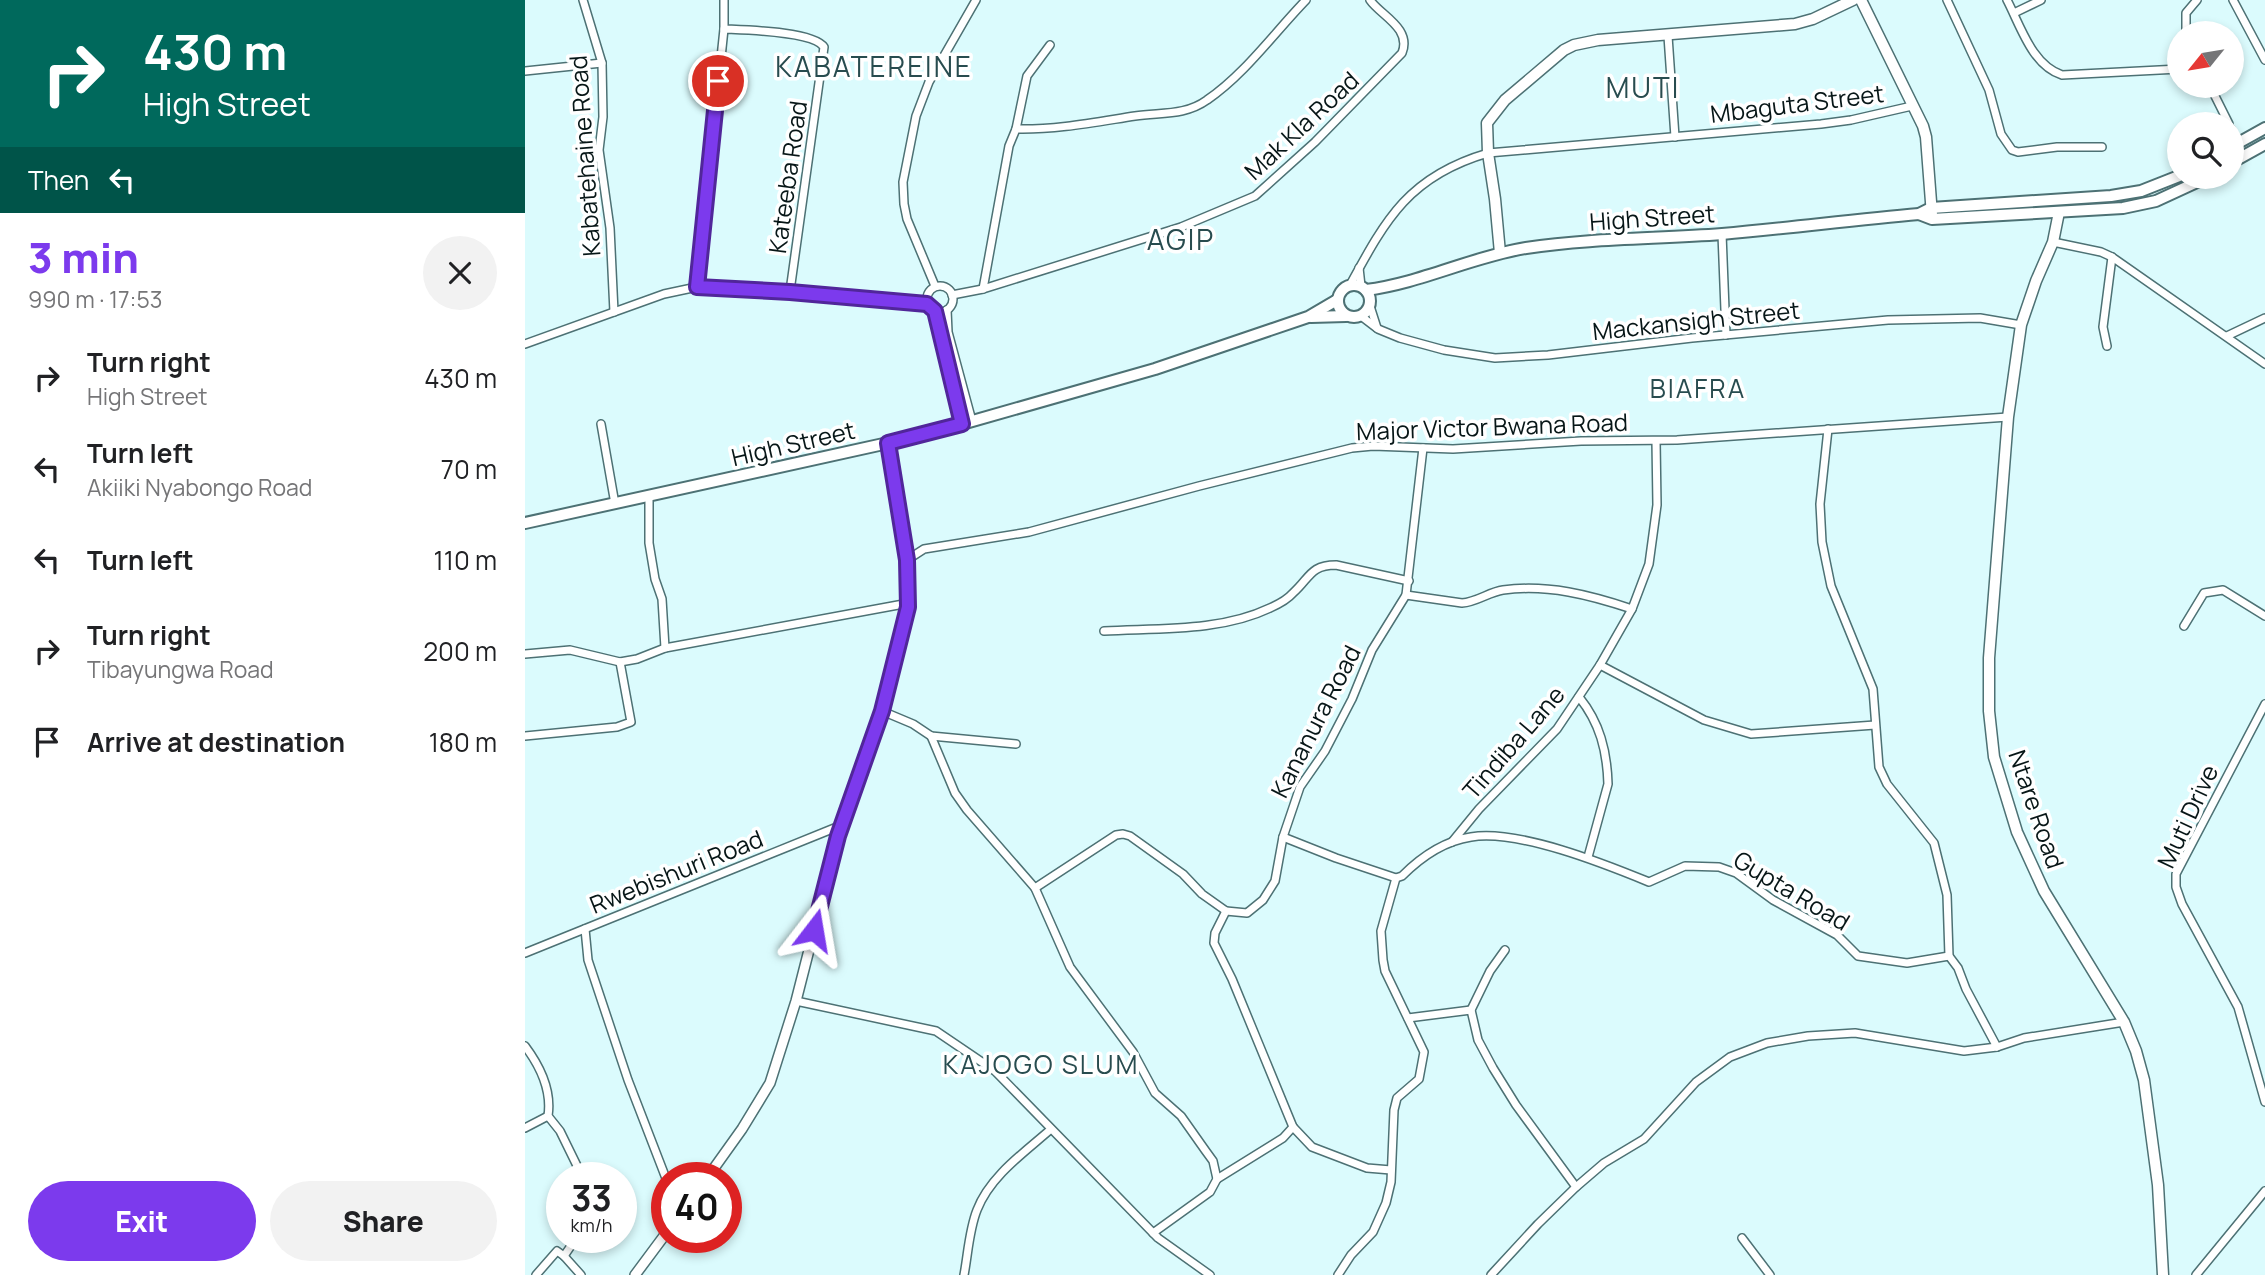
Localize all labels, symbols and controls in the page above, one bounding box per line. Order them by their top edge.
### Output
text: 430 m [143,18,287,85]
north arrow [2167,21,2243,98]
map controls [2167,21,2244,189]
icon: right [28,28,119,119]
district label: KABATEREINE [775,47,973,85]
pin [688,51,748,111]
street label: Kabatehaine Road [561,54,607,258]
icon: arrive [699,62,737,100]
street label: Mak Kla Road [1237,63,1365,187]
district label: MUTI [1606,68,1680,106]
street label: Mbaguta Street [1708,76,1886,130]
text: High Street [143,82,311,126]
street label: Kateeba Road [760,98,814,256]
button: search [2167,112,2244,189]
icon: left [103,161,141,199]
text: Then [28,162,89,198]
street label: High Street [1588,196,1716,238]
district label: AGIP [1147,220,1215,258]
text: 3 min [28,228,139,286]
button: close [423,236,497,310]
text: 990 m · 17:53 [28,283,162,315]
street label: Mackansigh Street [1591,293,1801,347]
text: Turn right [87,344,211,380]
icon: right [28,359,66,397]
text: 430 m [424,360,497,396]
district label: BIAFRA [1650,370,1746,406]
text: High Street [87,380,208,412]
street label: Major Victor Bwana Road [1356,405,1628,447]
street label: High Street [728,413,858,473]
text: Turn left [87,435,194,471]
icon: left [28,450,66,488]
text: 70 m [441,451,497,487]
text: Akiiki Nyabongo Road [87,471,313,503]
icon: left [28,541,66,579]
text: Turn left [87,542,194,578]
text: 110 m [434,542,497,578]
text: Turn right [87,617,211,653]
icon: right [28,632,66,670]
text: 200 m [423,633,497,669]
street label: Kananura Road [1262,639,1368,803]
text: Tibayungwa Road [87,653,274,685]
street label: Tindiba Lane [1455,678,1571,806]
icon: arrive [28,723,66,761]
text: Arrive at destination [87,724,345,760]
text: 180 m [429,724,497,760]
street label: Ntare Road [2001,745,2073,873]
street label: Muti Drive [2149,759,2225,873]
street label: Rwebishuri Road [585,821,767,921]
street label: Gupta Road [1728,842,1856,938]
position arrow [777,893,851,967]
district label: KAJOGO SLUM [943,1046,1139,1082]
speed limit sign: 40 [651,1162,742,1253]
text: 33 [571,1174,612,1222]
button: Exit [28,1181,256,1261]
button: Share [270,1181,497,1261]
text: km/h [571,1213,612,1237]

